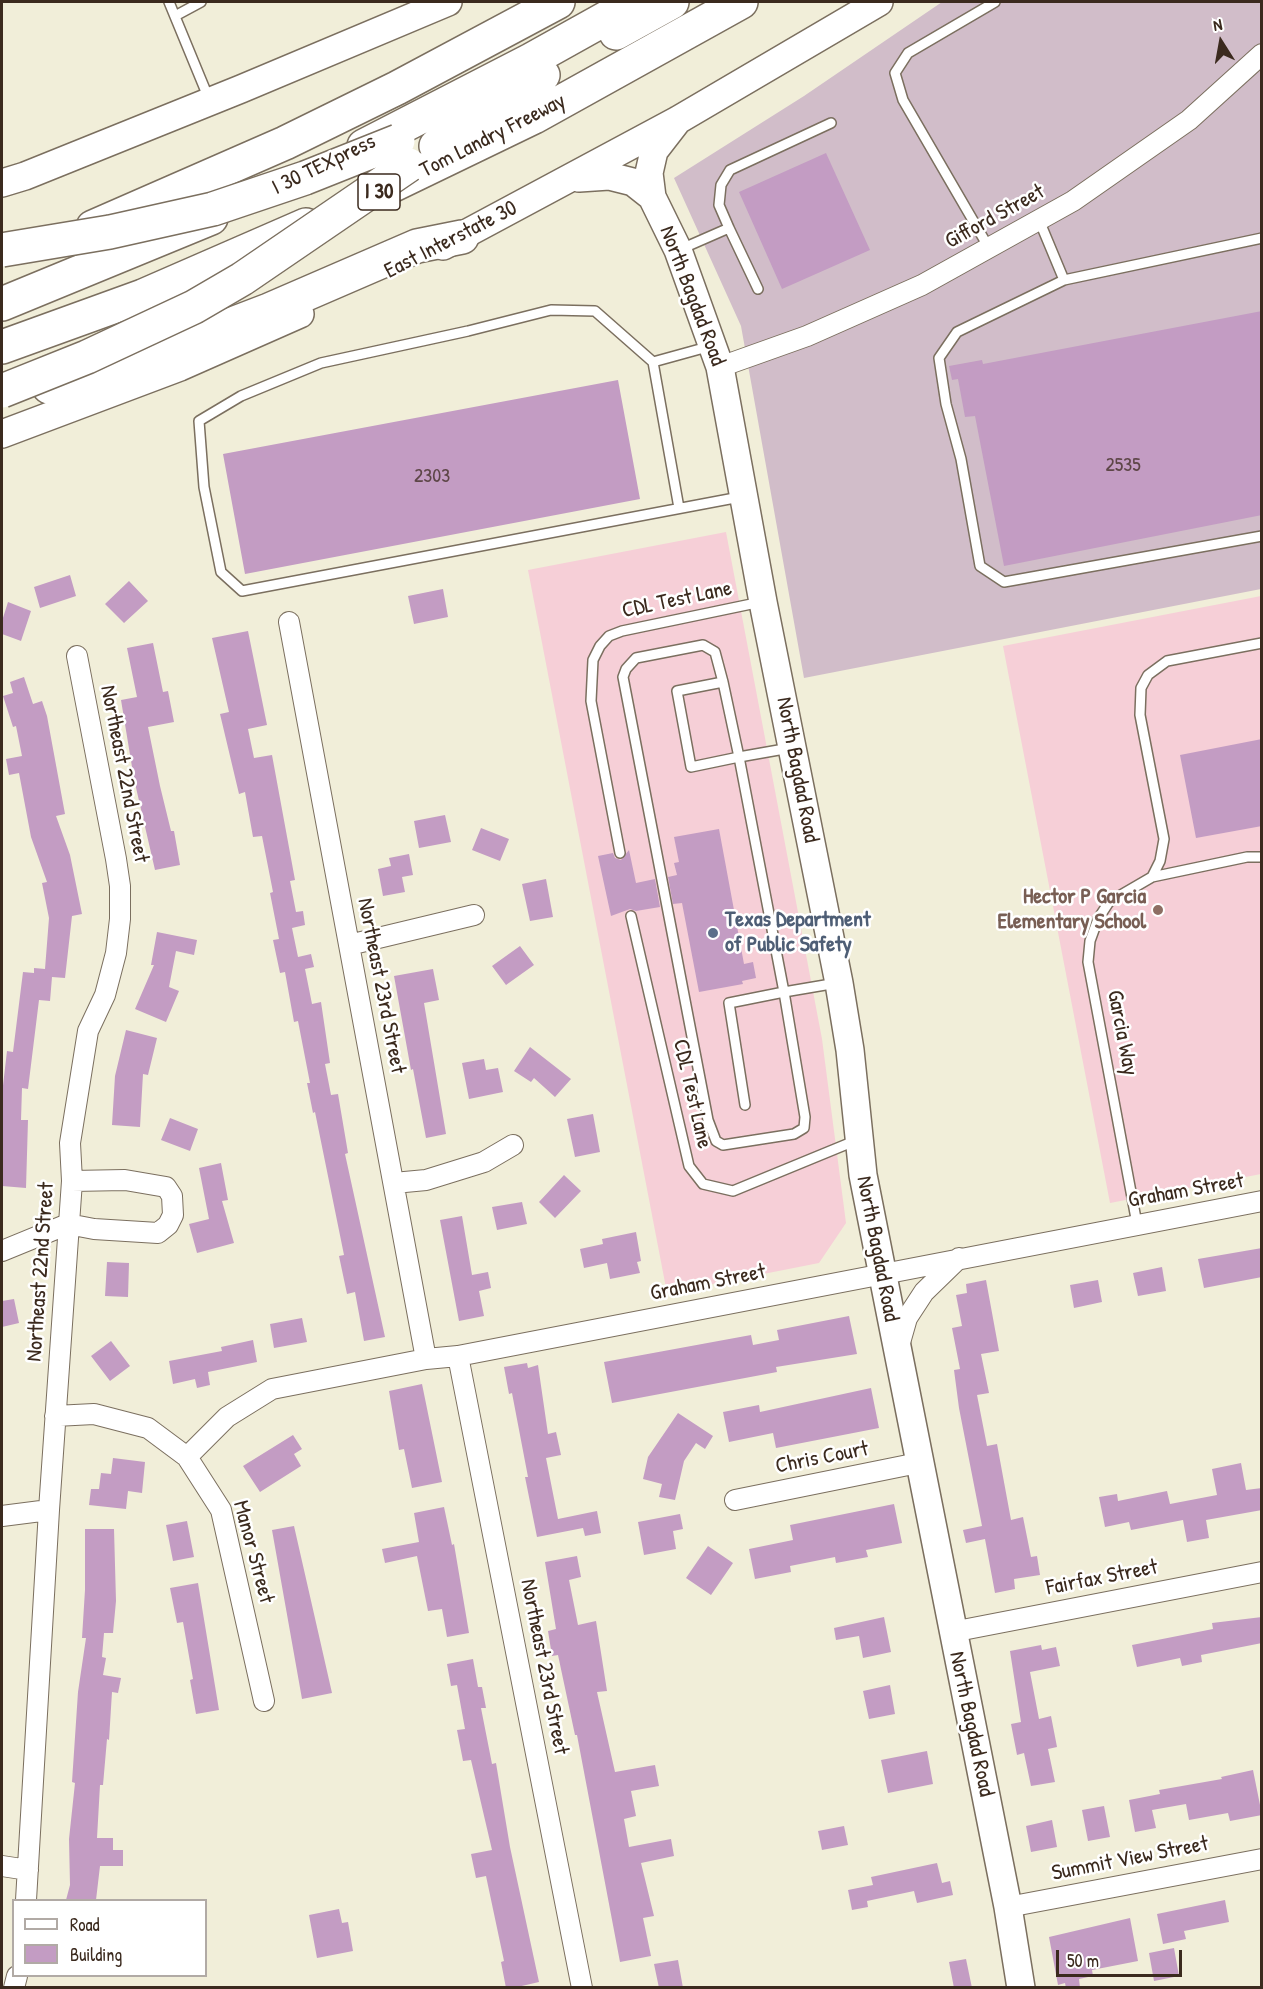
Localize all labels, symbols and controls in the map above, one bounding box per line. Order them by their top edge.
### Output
north arrow [1191,12,1251,72]
text: N [1211,13,1224,36]
street label: Tom Landry Freeway [416,88,570,184]
street label: I 30 TEXpress [268,129,380,201]
road number: I 30 [358,174,400,210]
street label: Gifford Street [941,179,1049,255]
street label: East Interstate 30 [380,195,522,285]
street label: North Bagdad Road [653,222,731,370]
house number: 2535 [1105,454,1141,478]
house number: 2303 [414,465,450,489]
street label: CDL Test Lane [620,576,734,624]
street label: Northeast 22nd Street [94,683,154,865]
street label: North Bagdad Road [770,695,824,845]
place label: Hector P Garcia Elementary School [998,884,1146,936]
street label: Northeast 23rd Street [351,896,411,1076]
marker: Hector P Garcia Elementary School [1151,903,1165,917]
place label: Texas Department of Public Safety [725,907,871,958]
marker: Texas Department of Public Safety [706,926,720,940]
street label: Garcia Way [1101,988,1143,1078]
street label: CDL Test Lane [667,1037,717,1151]
street label: Graham Street [1126,1168,1246,1214]
street label: North Bagdad Road [850,1174,904,1324]
street label: Northeast 22nd Street [22,1181,60,1363]
street label: Graham Street [648,1259,768,1307]
street label: Chris Court [773,1436,871,1480]
street label: Manor Street [227,1498,279,1606]
street label: Fairfax Street [1044,1554,1160,1602]
street label: Northeast 23rd Street [514,1577,574,1757]
street label: North Bagdad Road [943,1649,999,1799]
street label: Summit View Street [1049,1831,1211,1887]
legend [12,1899,207,1977]
text: Road [70,1912,100,1937]
scale bar [1059,1938,1185,1976]
text: Building [70,1942,122,1967]
text: 50 m [1067,1948,1099,1973]

